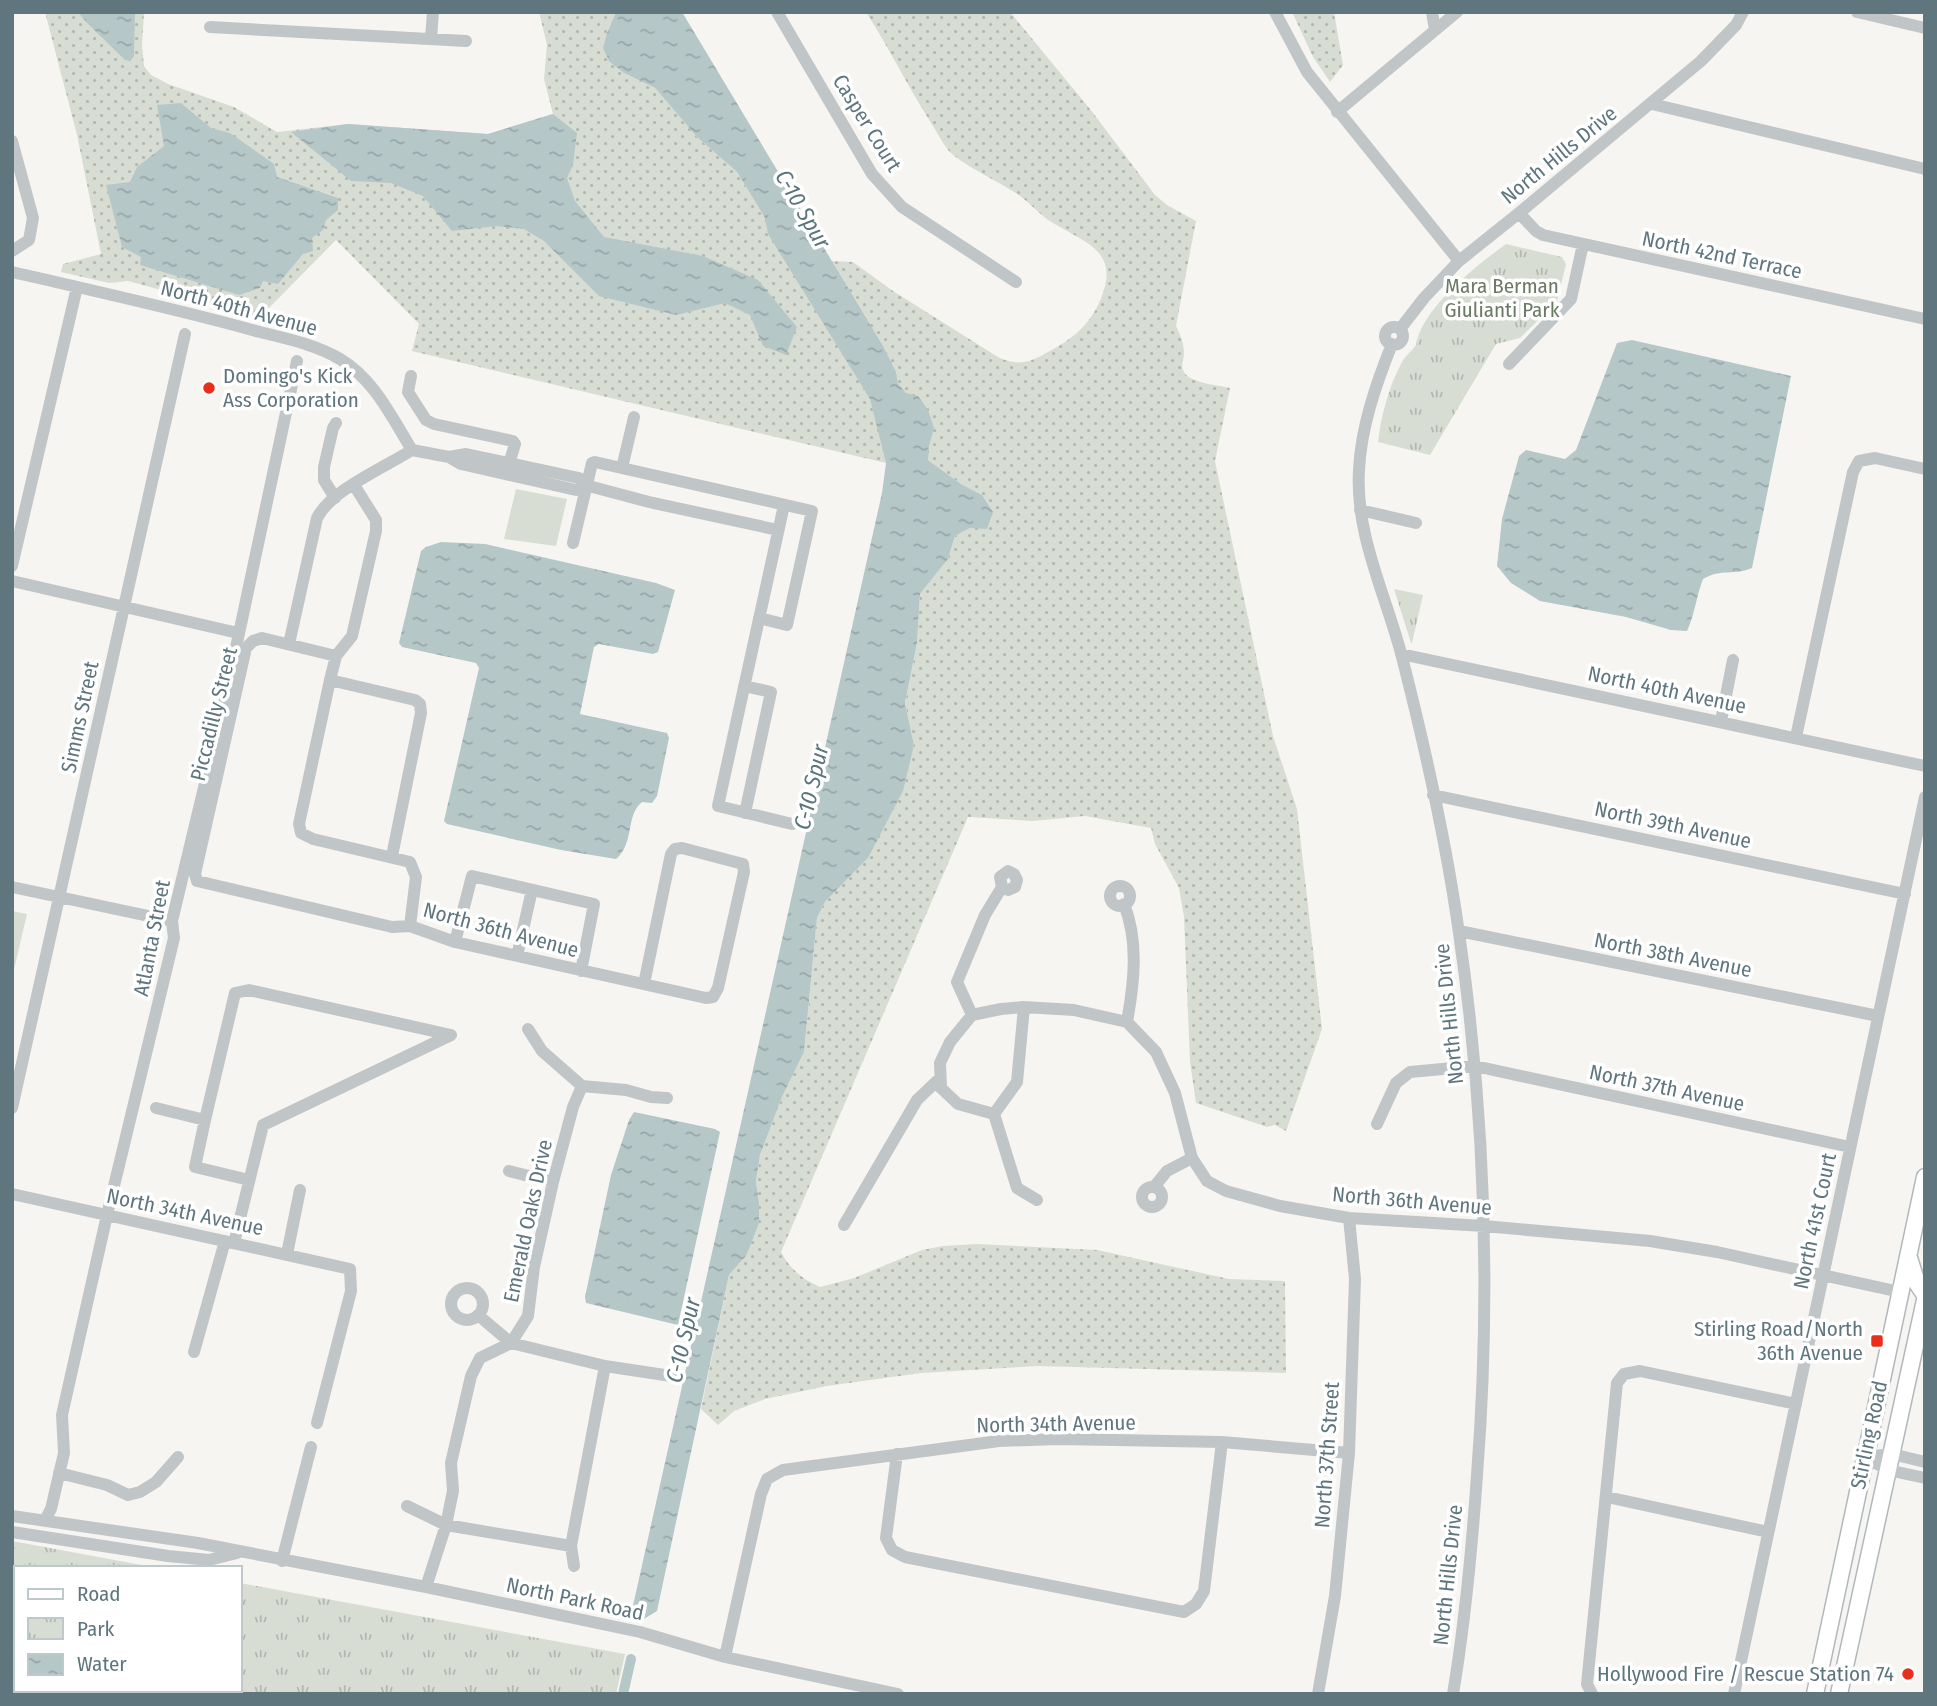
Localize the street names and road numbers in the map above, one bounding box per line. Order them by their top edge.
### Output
street label: Casper Court [827,70,907,177]
street label: North Hills Drive [1496,100,1622,210]
street label: North 42nd Terrace [1640,225,1804,285]
street label: North 40th Avenue [158,275,320,341]
street label: Piccadilly Street [185,644,243,784]
street label: Simms Street [55,659,105,775]
street label: North 40th Avenue [1586,661,1748,719]
street label: North 39th Avenue [1592,796,1754,854]
street label: Atlanta Street [128,877,176,998]
street label: North 36th Avenue [420,897,582,963]
street label: North 38th Avenue [1592,927,1754,983]
street label: North Hills Drive [1429,942,1469,1086]
street label: North 37th Avenue [1587,1059,1747,1117]
street label: Emerald Oaks Drive [498,1137,558,1305]
street label: North 41st Court [1788,1150,1842,1291]
street label: North 36th Avenue [1331,1181,1493,1221]
street label: North 34th Avenue [104,1183,266,1241]
street label: Stirling Road [1845,1378,1893,1492]
street label: North 37th Street [1309,1381,1345,1529]
street label: North 34th Avenue [976,1410,1136,1438]
street label: North Hills Drive [1428,1503,1468,1647]
street label: North Park Road [504,1572,646,1626]

